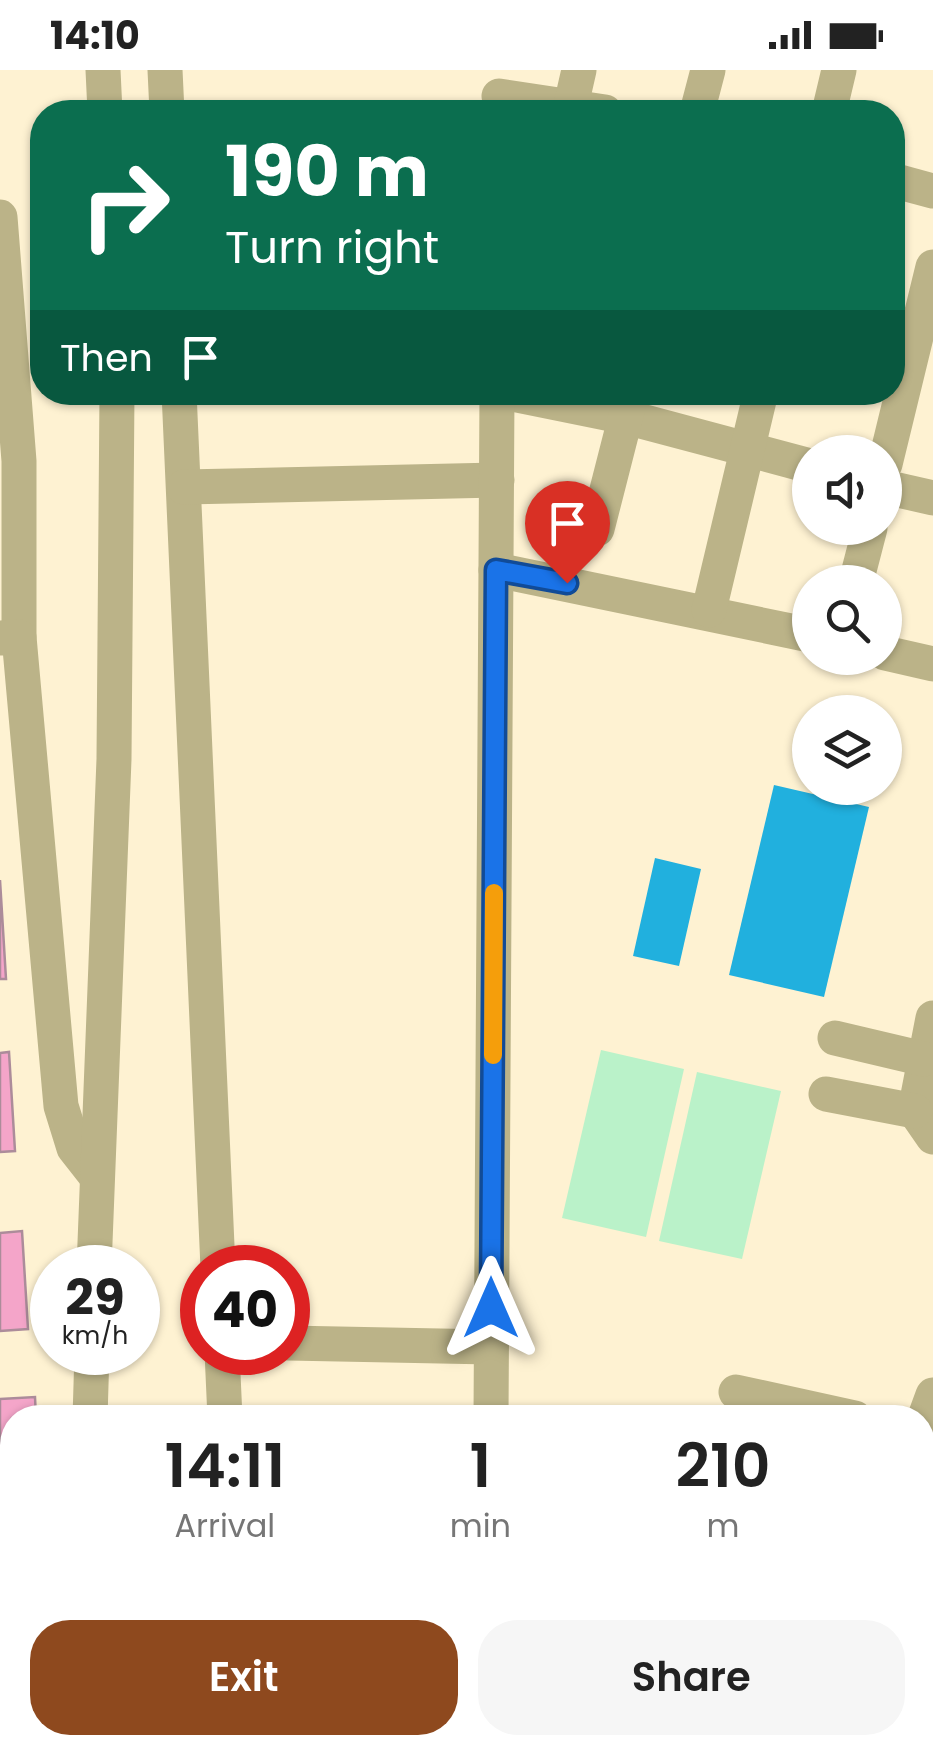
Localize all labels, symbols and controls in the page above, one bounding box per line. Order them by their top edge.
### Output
text: 14:10 [50,9,140,62]
text: 190 m [225,122,429,221]
icon: right [60,140,190,270]
text: Turn right [225,216,439,279]
icon: arrive [173,330,228,385]
text: Then [60,331,153,384]
map controls [792,435,902,805]
button: sound [792,435,902,545]
pin [525,481,610,584]
icon: arrive [540,496,595,551]
button: search [792,565,902,675]
button: layers [792,695,902,805]
speed limit sign: 40 [180,1245,310,1375]
position arrow [439,1256,543,1360]
text: 29 [65,1262,125,1333]
text: km/h [62,1318,128,1353]
text: 14:11 [165,1424,285,1508]
text: 1 [469,1424,491,1508]
text: 210 [676,1424,770,1508]
text: Arrival [174,1503,275,1548]
text: min [450,1503,511,1548]
text: m [706,1503,739,1548]
button: Exit [30,1620,458,1735]
button: Share [478,1620,905,1735]

